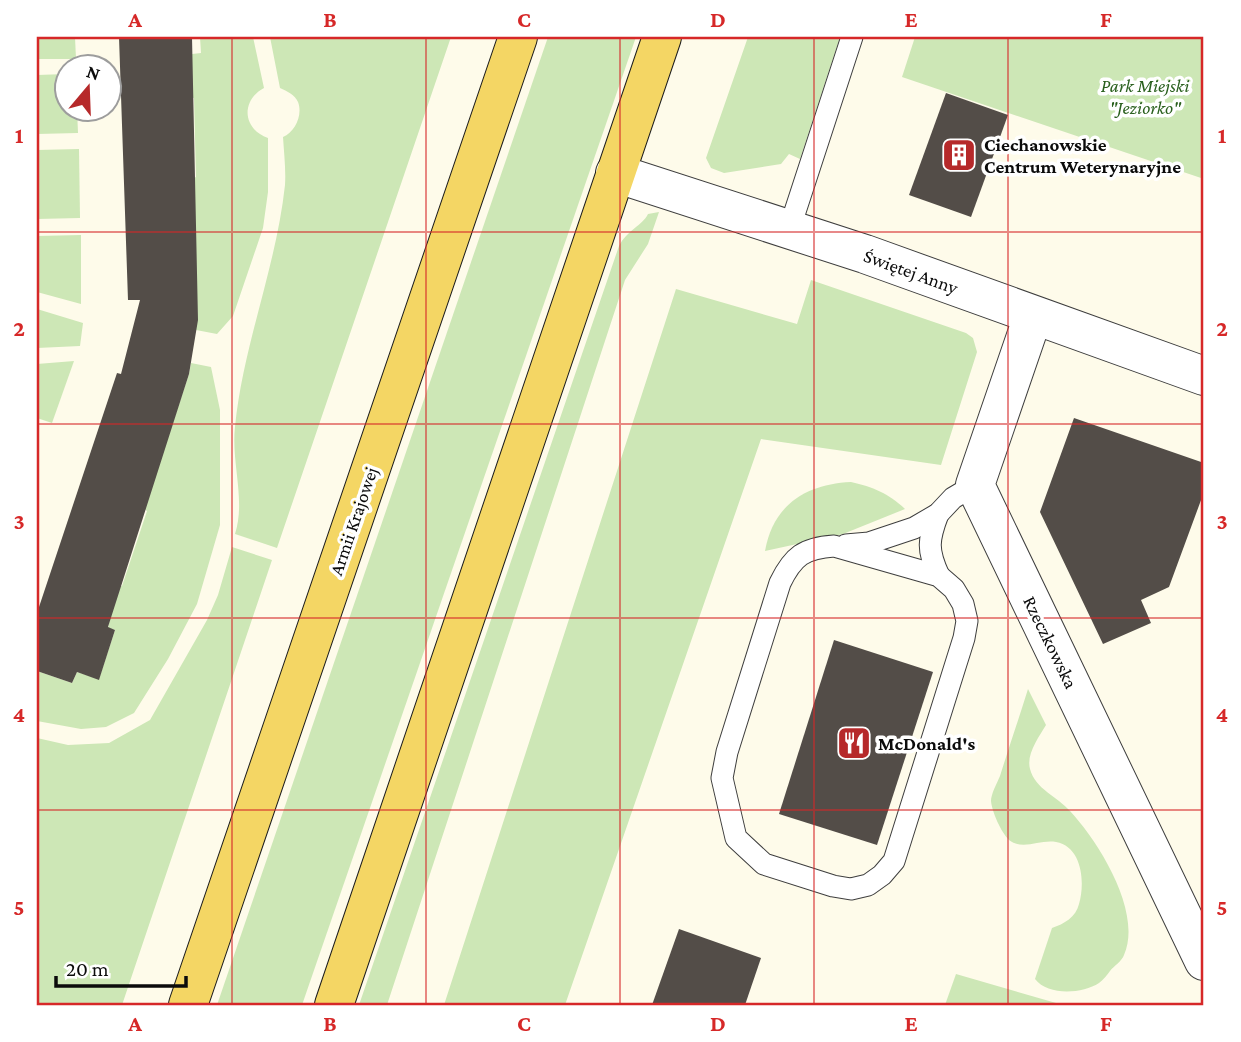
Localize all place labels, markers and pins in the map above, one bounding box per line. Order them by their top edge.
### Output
place label: Ciechanowskie Centrum Weterynaryjne [984,134,1181,178]
building icon: Ciechanowskie Centrum Weterynaryjne [940,136,978,174]
restaurant icon: McDonald's [835,724,873,762]
place label: McDonald's [878,733,975,754]

